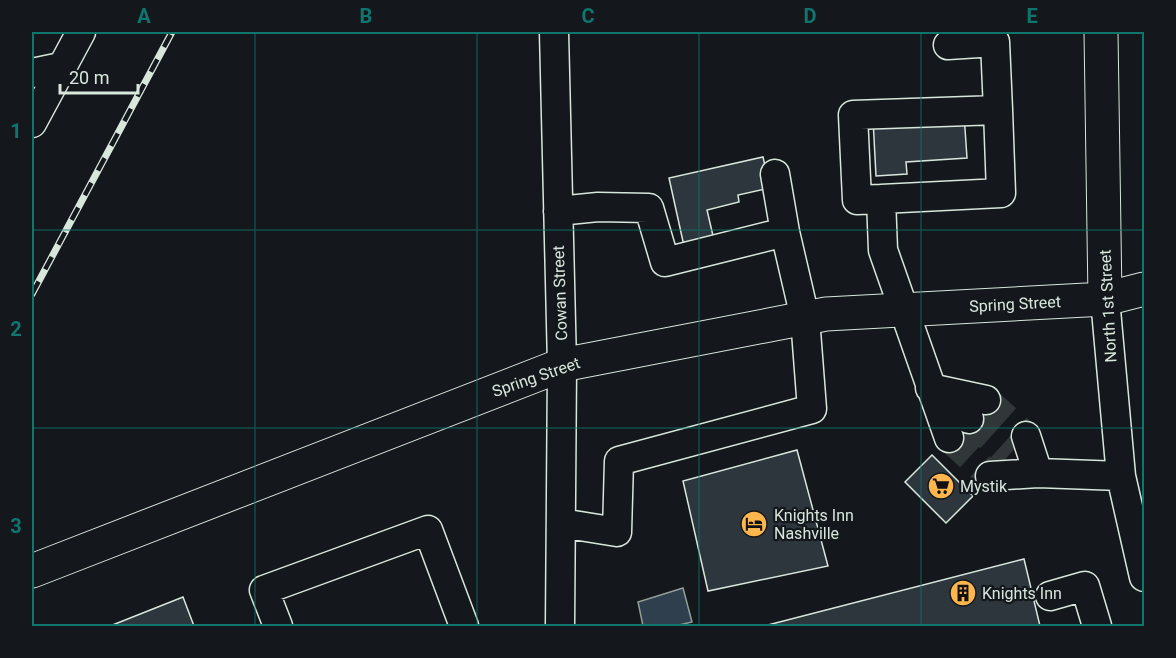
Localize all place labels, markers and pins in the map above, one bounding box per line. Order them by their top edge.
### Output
supermarket icon: Mystik [926,471,956,501]
place label: Mystik [960,477,1008,496]
place label: Knights Inn Nashville [774,506,854,543]
hotel icon: Knights Inn Nashville [739,509,769,539]
building icon: Knights Inn [948,578,978,608]
place label: Knights Inn [982,584,1062,603]

